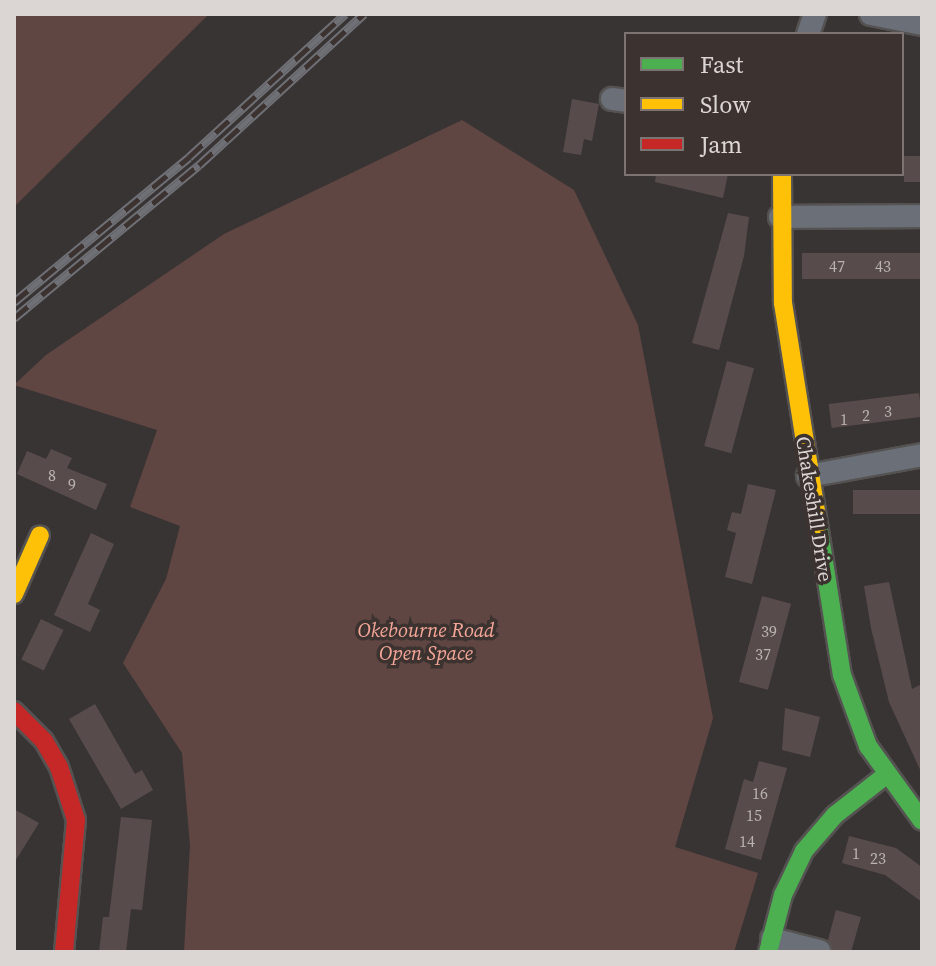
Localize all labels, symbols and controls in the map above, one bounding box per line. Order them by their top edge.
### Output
legend [624,32,904,176]
text: Fast [700,48,743,81]
text: Slow [700,88,751,121]
text: Jam [700,128,742,161]
house number: 47 [829,256,845,276]
house number: 43 [875,256,891,276]
house number: 3 [884,401,892,421]
house number: 2 [862,405,870,425]
house number: 1 [840,409,848,429]
street label: Chakeshill Drive [791,435,837,583]
house number: 8 [48,465,56,485]
house number: 9 [68,474,76,494]
park label: Okebourne Road Open Space [357,618,495,665]
house number: 39 [761,621,777,641]
house number: 37 [755,644,771,664]
house number: 16 [752,783,768,803]
house number: 15 [746,805,762,825]
house number: 14 [739,831,755,851]
house number: 1 [852,843,860,863]
house number: 23 [870,848,886,868]

